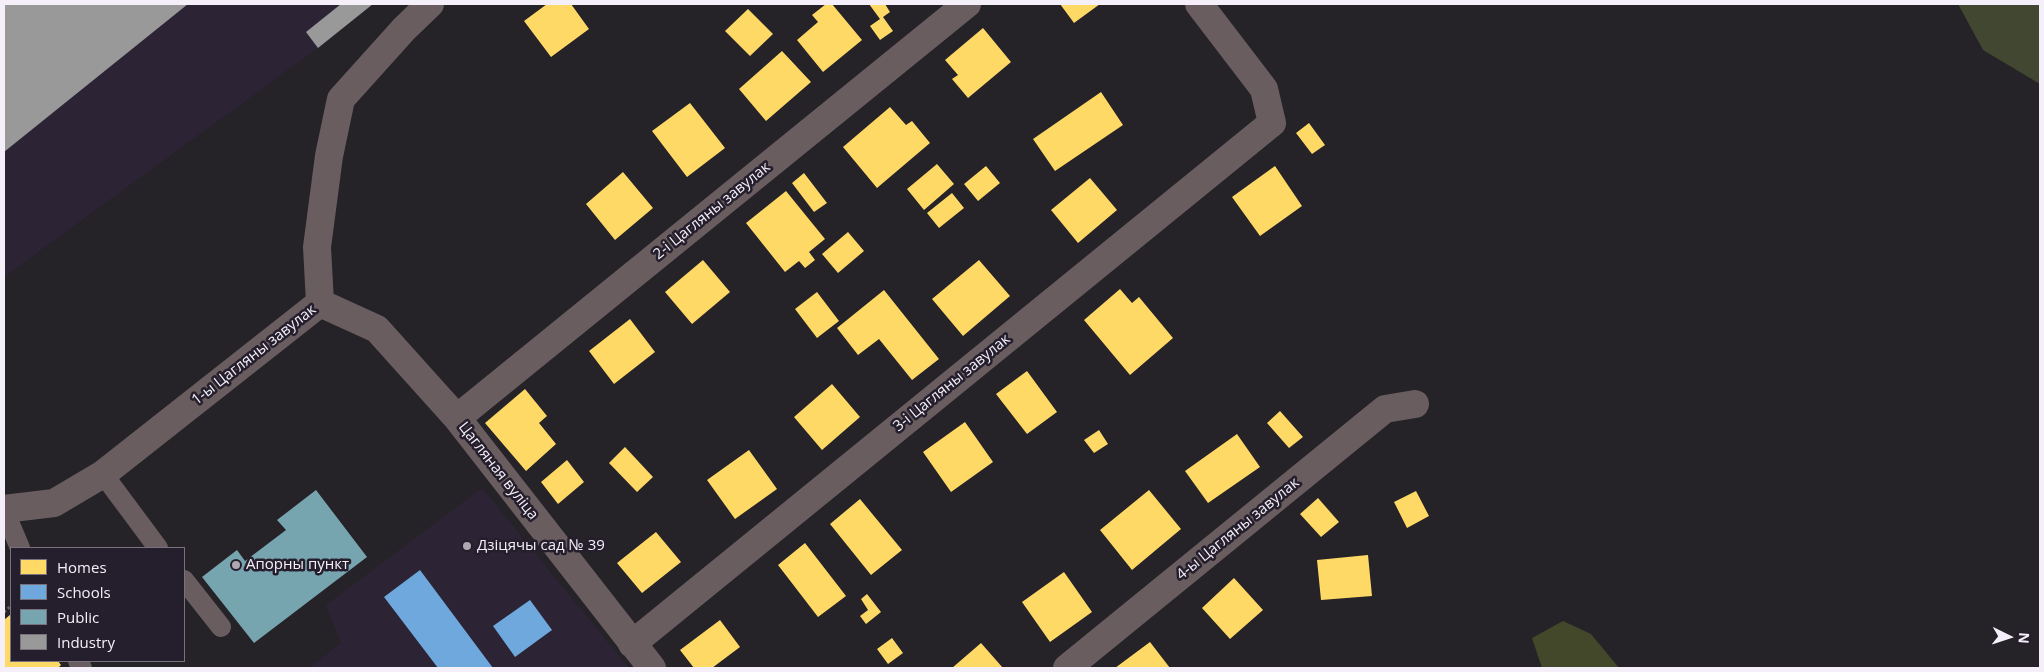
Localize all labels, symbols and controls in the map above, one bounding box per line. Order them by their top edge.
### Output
street label: 2-і Цагляны завулак [650,158,774,264]
street label: 1-ы Цагляны завулак [188,301,320,409]
street label: 3-і Цагляны завулак [890,330,1014,436]
street label: Цагляная вуліца [454,419,542,523]
street label: 4-ы Цагляны завулак [1173,474,1303,584]
place label: Дзіцячы сад № 39 [477,537,605,555]
marker: Дзіцячы сад № 39 [461,540,473,552]
legend [10,547,185,662]
place label: Апорны пункт [246,556,349,574]
text: Homes [57,557,107,577]
marker: Апорны пункт [230,559,242,571]
text: Schools [57,582,111,602]
text: Public [57,607,99,627]
north arrow [1984,612,2034,662]
text: Industry [57,632,115,652]
text: N [2015,632,2034,644]

